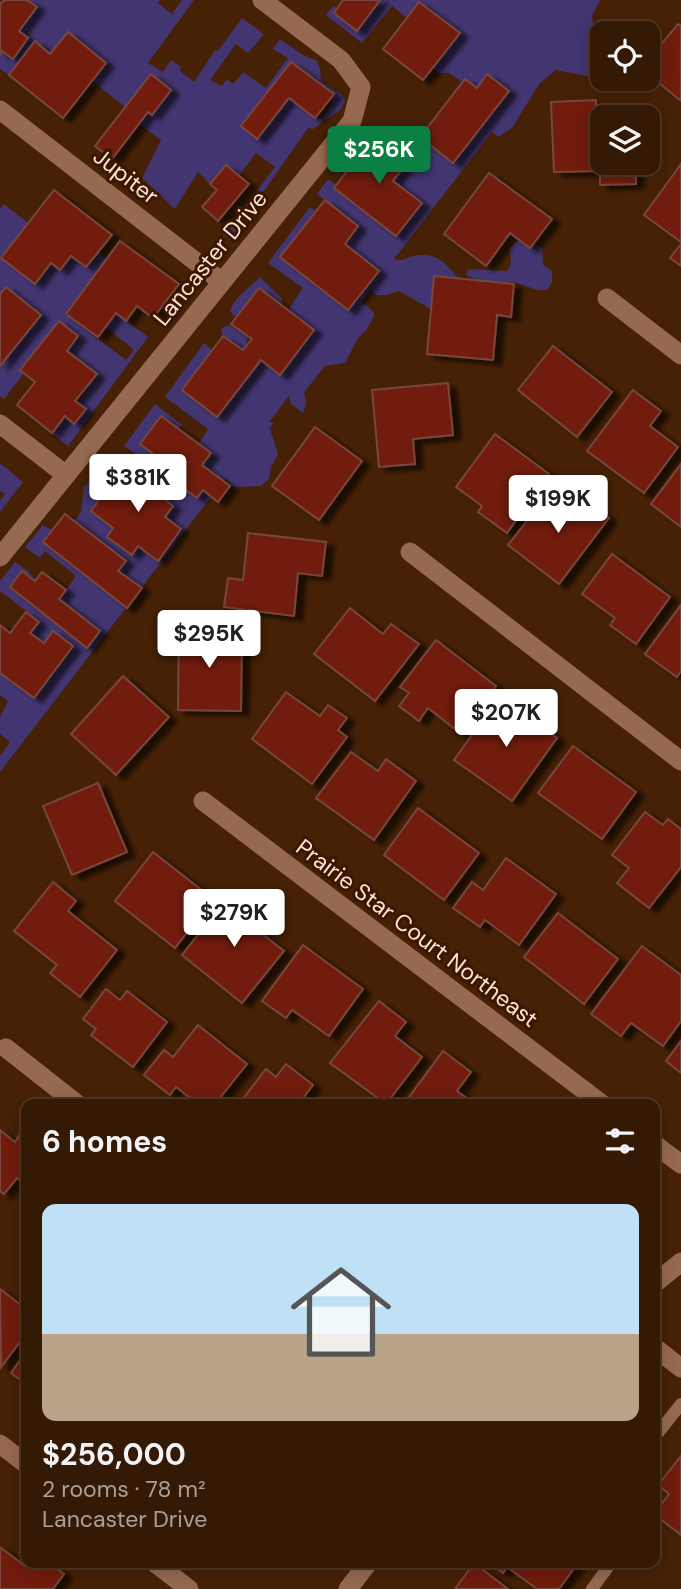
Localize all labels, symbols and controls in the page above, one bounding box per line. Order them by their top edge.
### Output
map controls [590,21,660,175]
button: locate [590,21,660,91]
button: layers [590,105,660,175]
pin: $256K [330,127,428,186]
text: $256K [343,134,415,164]
street label: Jupiter [87,141,165,211]
street label: Lancaster Drive [146,184,274,332]
pin: $381K [89,454,187,514]
text: $381K [105,462,171,492]
pin: $199K [509,476,607,535]
text: $199K [525,483,591,513]
pin: $295K [160,610,258,670]
text: $295K [174,618,245,648]
pin: $207K [457,690,555,749]
text: $207K [471,697,541,727]
street label: Prairie Star Court Northeast [290,832,544,1034]
pin: $279K [185,890,283,949]
text: $279K [200,897,268,927]
text: 6 homes [42,1122,167,1161]
icon: filters [601,1122,639,1160]
icon: home [278,1249,404,1375]
text: $256,000 [42,1435,186,1474]
text: 2 rooms · 78 m² [42,1474,206,1504]
text: Lancaster Drive [42,1504,207,1534]

